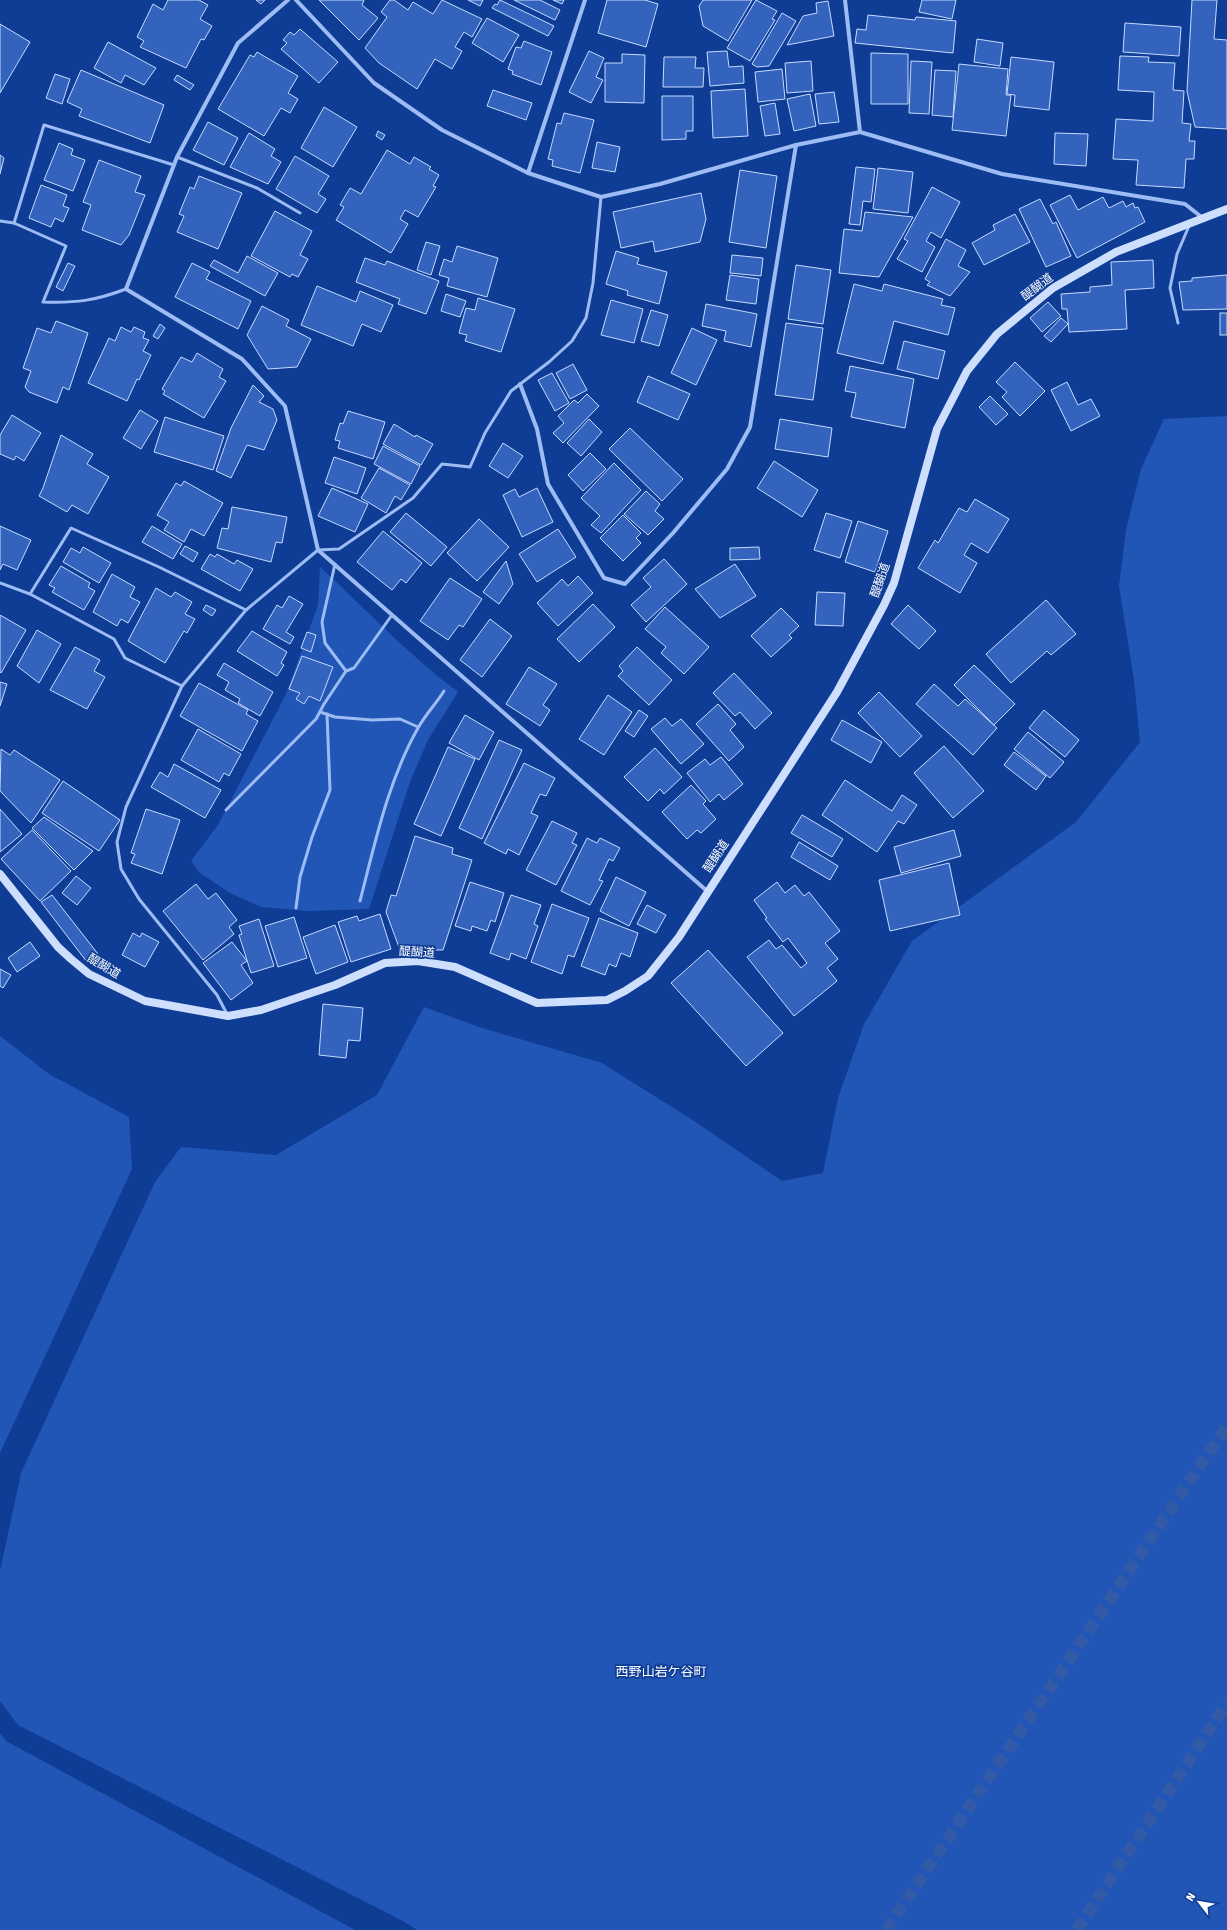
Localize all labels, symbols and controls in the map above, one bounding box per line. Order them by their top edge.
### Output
street label: 醍醐道 [1018,271,1056,303]
street label: 醍醐道 [868,561,892,599]
street label: 醍醐道 [700,837,732,875]
street label: 醍醐道 [399,944,435,960]
street label: 醍醐道 [85,951,123,981]
district label: 西野山岩ケ谷町 [615,1664,707,1679]
north arrow [1179,1882,1219,1922]
text: N [1183,1891,1198,1904]

